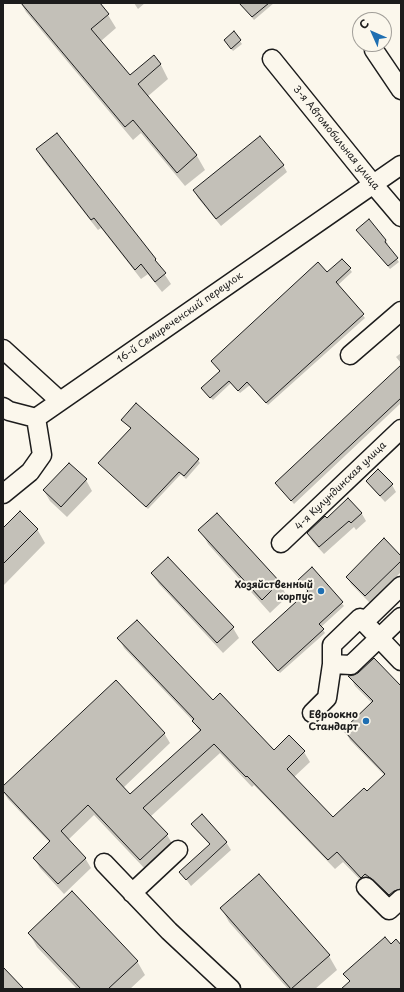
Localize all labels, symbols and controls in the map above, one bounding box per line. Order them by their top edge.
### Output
north arrow [352,12,392,52]
text: С [355,15,373,33]
street label: 3-я Автомобильная улица [290,83,382,193]
street label: 16-й Семиреченский переулок [115,270,245,366]
street label: 4-я Кулундинская улица [293,439,389,533]
place label: Хозяйственный корпус [235,579,313,602]
marker: Хозяйственный корпус [316,586,326,596]
place label: Евроокно Стандарт [308,709,358,732]
marker: Евроокно Стандарт [361,716,371,726]

